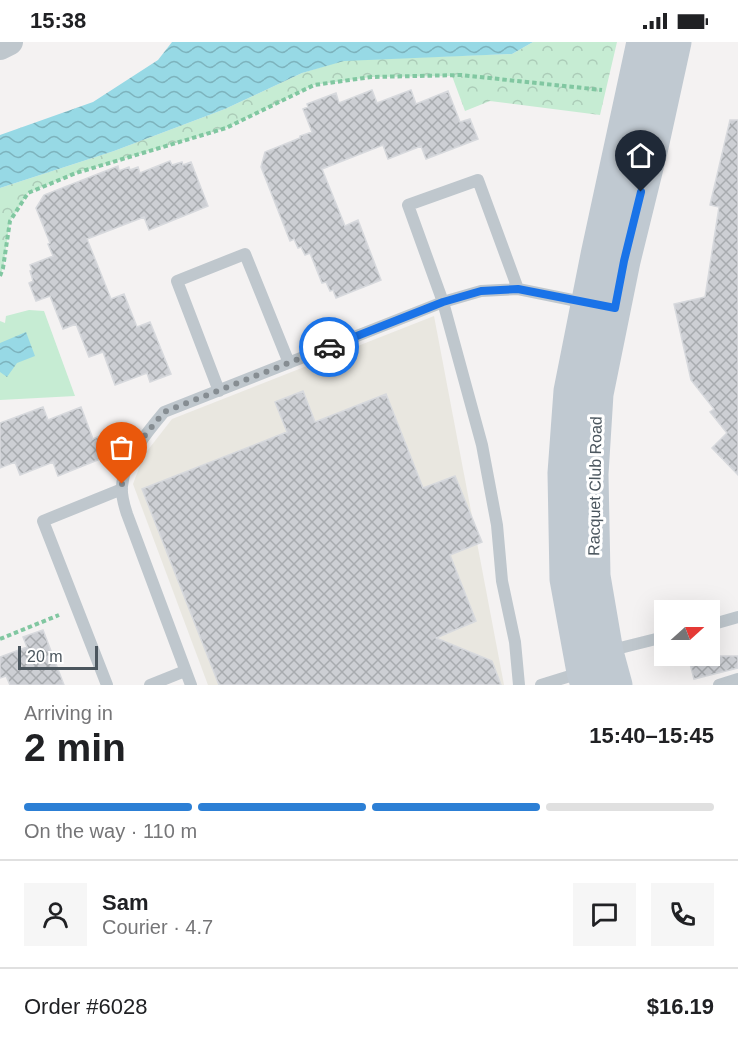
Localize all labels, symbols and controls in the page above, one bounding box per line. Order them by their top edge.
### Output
text: 15:38 [30,8,86,33]
pin [615,130,666,192]
icon: home [624,139,657,172]
courier [299,317,359,377]
icon: car [313,331,346,364]
street label: Racquet Club Road [585,416,605,556]
pin [96,422,147,484]
icon: bag [105,431,138,464]
north arrow [654,600,720,666]
map controls [654,600,720,666]
scale bar [18,643,98,670]
text: 20 m [27,648,63,665]
text: Arriving in [24,702,113,724]
text: 15:40–15:45 [589,723,714,748]
text: 2 min [24,726,126,769]
text: On the way · 110 m [24,820,197,842]
button: person [24,883,87,946]
button: chat [573,883,636,946]
button: phone [651,883,714,946]
text: Sam [102,890,148,915]
text: Courier · 4.7 [102,916,213,938]
text: Order #6028 [24,994,148,1019]
text: $16.19 [647,994,714,1019]

